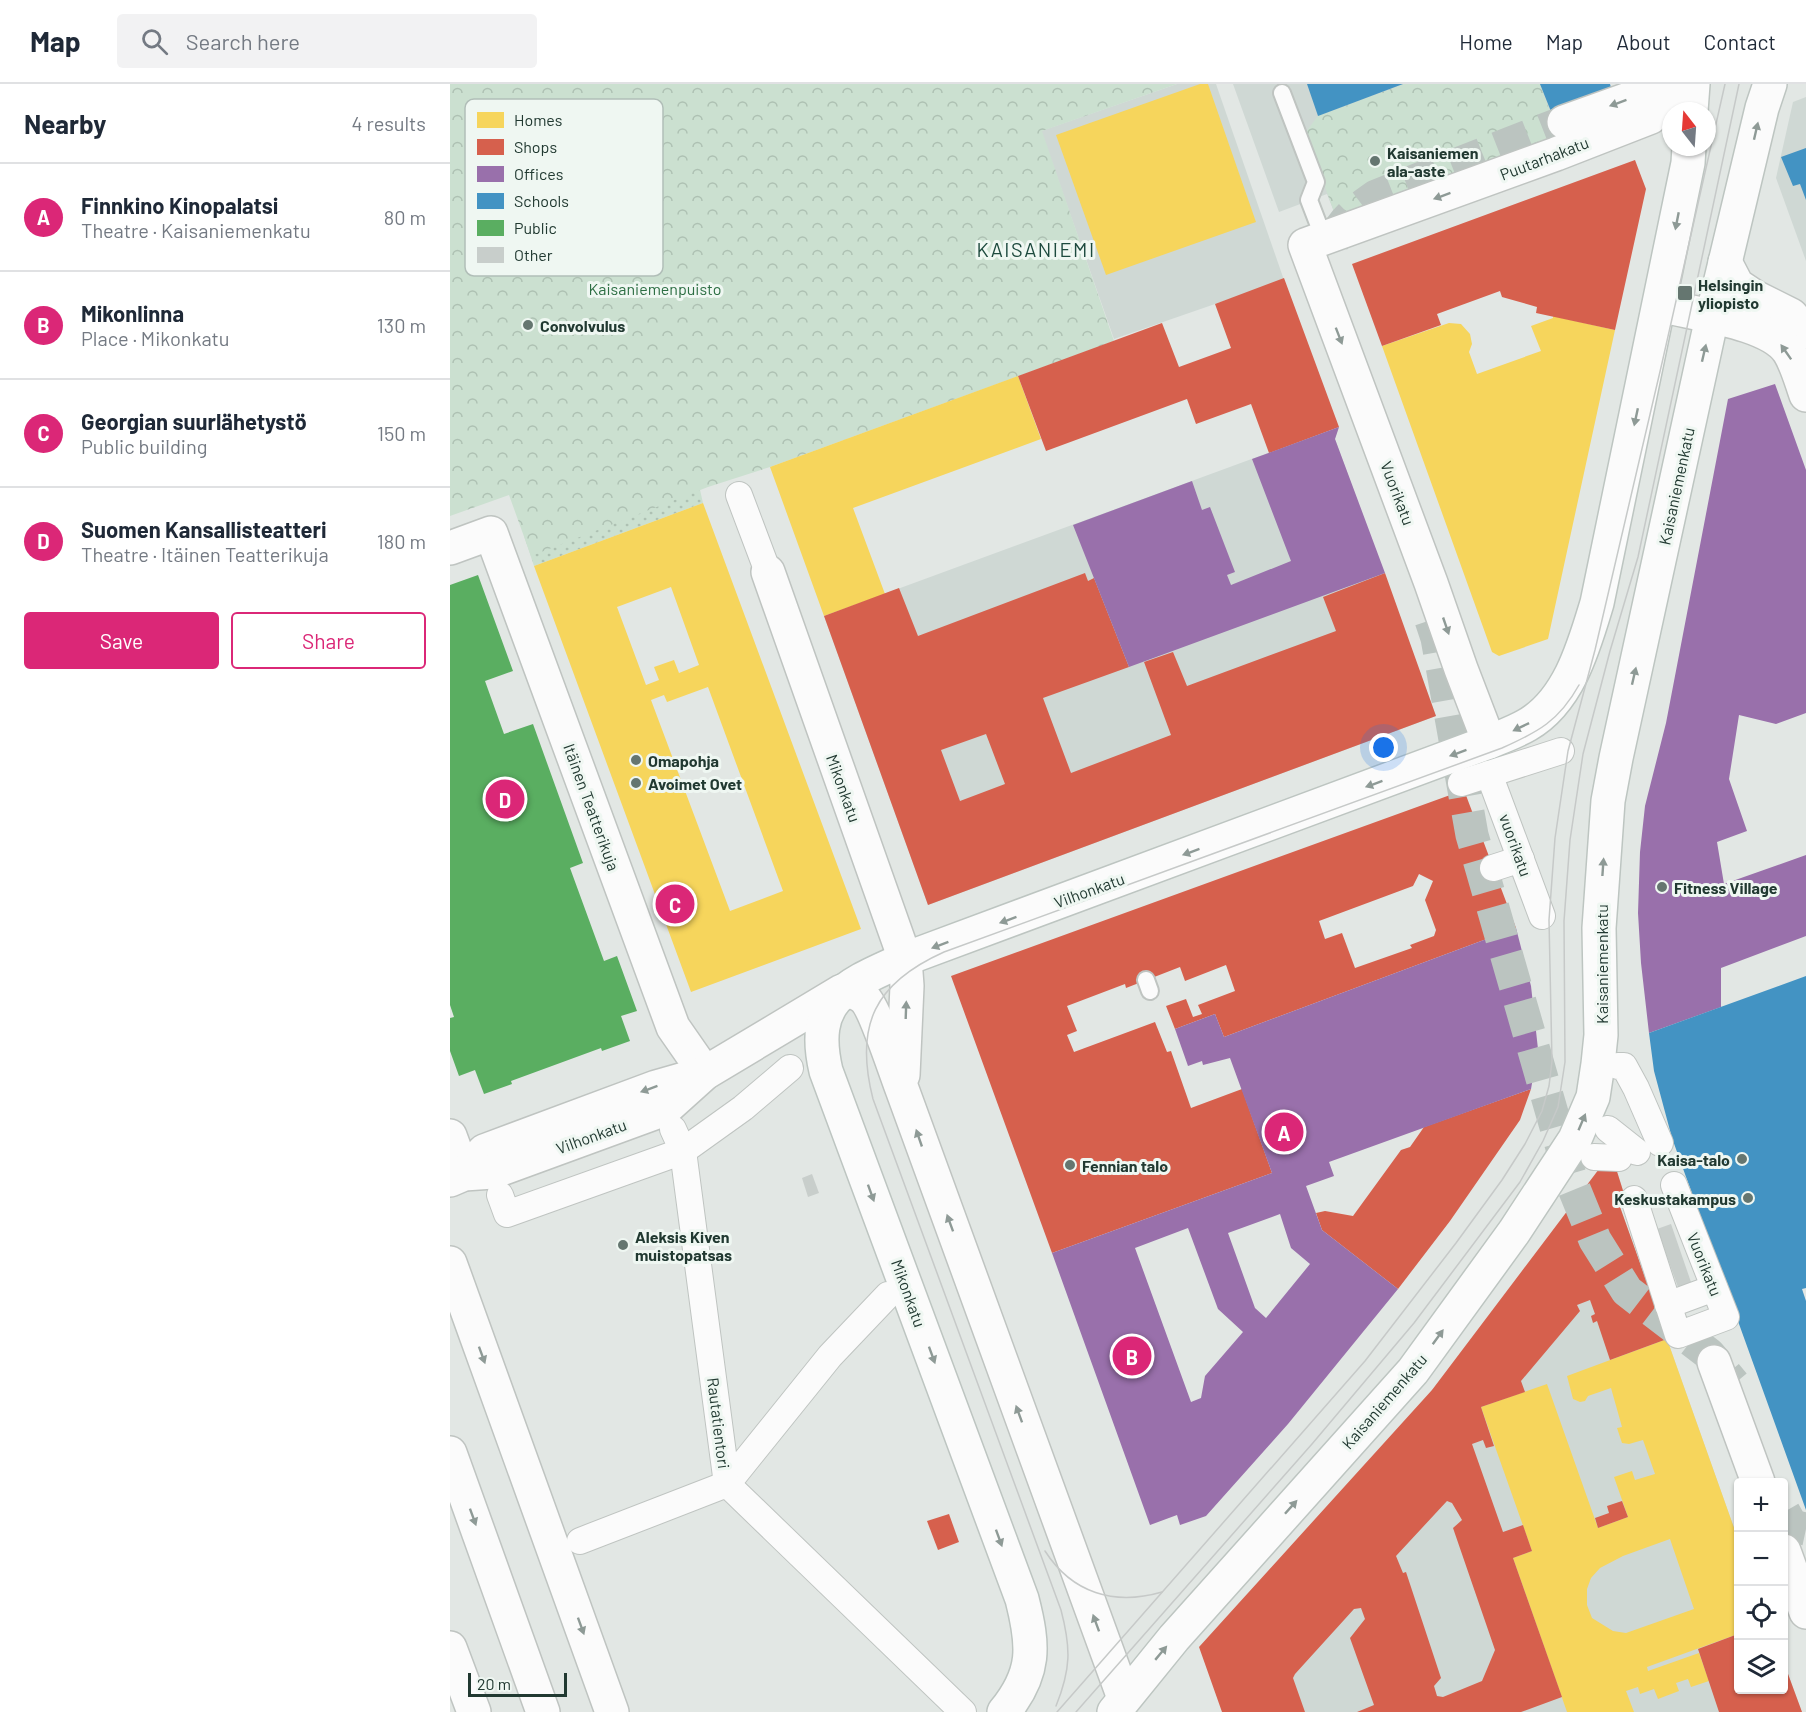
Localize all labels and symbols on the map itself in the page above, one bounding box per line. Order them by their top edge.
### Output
one-way arrow [1608,98,1626,108]
legend [465,99,663,276]
north arrow [1662,102,1716,156]
text: Homes [514,110,562,129]
one-way arrow [1752,121,1762,140]
street label: Puutarhakatu [1497,132,1591,184]
text: Shops [514,137,557,156]
place label: Kaisaniemen ala-aste [1387,143,1478,180]
marker: Kaisaniemen ala-aste [1368,154,1382,168]
text: Offices [514,164,563,183]
text: Schools [514,191,569,210]
one-way arrow [1433,192,1451,202]
one-way arrow [1672,211,1681,230]
text: Public [514,218,557,237]
district label: KAISANIEMI [976,237,1096,261]
text: Other [514,245,553,264]
place label: Helsingin yliopisto [1698,275,1763,312]
park label: Kaisaniemenpuisto [589,279,721,298]
marker: Helsingin yliopisto [1676,284,1694,302]
place label: Convolvulus [540,316,625,335]
marker: Convolvulus [521,318,535,332]
one-way arrow [1335,327,1344,345]
one-way arrow [1700,343,1710,362]
one-way arrow [1780,344,1792,360]
one-way arrow [1631,407,1640,426]
street label: Kaisaniemenkatu [1654,425,1698,547]
street label: Vuorikatu [1377,458,1419,528]
one-way arrow [1442,617,1451,635]
one-way arrow [1629,667,1639,685]
one-way arrow [1513,723,1530,732]
your location [1369,733,1398,762]
street label: Itäinen Teatterikuja [560,741,624,873]
one-way arrow [1449,748,1467,758]
place label: Omapohja [648,751,719,770]
street label: Mikonkatu [823,751,865,825]
marker: Omapohja [629,753,643,767]
place label: Avoimet Ovet [648,774,742,793]
pin: D [486,776,524,822]
marker: Avoimet Ovet [629,776,643,790]
one-way arrow [1365,780,1383,790]
street label: vuorikatu [1496,811,1536,879]
one-way arrow [1182,848,1200,857]
one-way arrow [1598,858,1608,877]
street label: Vilhonkatu [1051,869,1127,911]
place label: Fitness Village [1674,878,1778,897]
marker: Fitness Village [1655,880,1669,894]
pin: C [656,882,694,926]
street label: Kaisaniemenkatu [1592,904,1611,1024]
one-way arrow [999,916,1017,925]
one-way arrow [931,941,949,951]
one-way arrow [901,1000,910,1019]
one-way arrow [640,1085,658,1095]
pin: A [1264,1110,1304,1154]
one-way arrow [1577,1113,1587,1131]
street label: Vilhonkatu [553,1115,629,1157]
one-way arrow [914,1129,924,1147]
place label: Kaisa-talo [1657,1150,1730,1169]
marker: Kaisa-talo [1735,1152,1749,1166]
place label: Fennian talo [1082,1156,1168,1175]
marker: Fennian talo [1063,1158,1077,1172]
one-way arrow [867,1184,877,1202]
place label: Keskustakampus [1614,1189,1736,1208]
marker: Keskustakampus [1741,1191,1755,1205]
one-way arrow [945,1214,954,1232]
place label: Aleksis Kiven muistopatsas [635,1227,732,1264]
street label: Vuorikatu [1684,1229,1726,1299]
marker: Aleksis Kiven muistopatsas [616,1238,630,1252]
street label: Mikonkatu [888,1256,930,1330]
one-way arrow [1432,1329,1444,1345]
pin: B [1112,1334,1152,1378]
one-way arrow [478,1346,488,1364]
one-way arrow [927,1346,937,1364]
street label: Kaisaniemenkatu [1338,1350,1430,1452]
street label: Rautatientori [704,1376,734,1470]
one-way arrow [1014,1404,1024,1422]
one-way arrow [1284,1500,1297,1515]
one-way arrow [469,1509,479,1527]
one-way arrow [994,1530,1004,1548]
one-way arrow [1091,1614,1101,1632]
one-way arrow [576,1617,586,1635]
one-way arrow [1155,1645,1168,1661]
scale bar [468,1670,567,1698]

